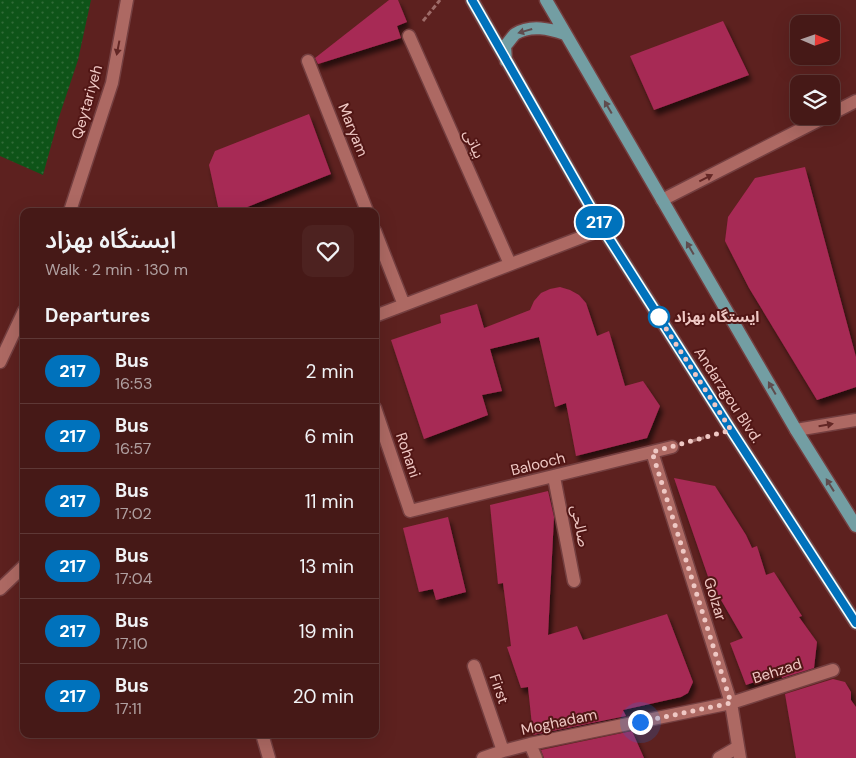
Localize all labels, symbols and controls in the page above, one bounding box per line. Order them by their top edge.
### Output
north arrow [790,15,840,65]
map controls [790,15,840,125]
one-way arrow [517,28,532,36]
one-way arrow [114,40,122,56]
street label: Qeytariyeh [67,63,107,141]
button: layers [790,75,840,125]
street label: Maryam [333,100,373,160]
one-way arrow [604,101,613,114]
street label: بیاتی [459,126,489,162]
one-way arrow [699,174,713,182]
line badge: 217 [570,206,628,238]
text: 217 [586,210,612,234]
text: ایستگاه بهزاد [45,224,176,255]
button: heart [302,225,354,277]
one-way arrow [686,240,694,255]
text: Walk · 2 min · 130 m [45,259,188,280]
text: Departures [45,303,150,328]
marker: ایستگاه بهزاد [648,306,670,328]
place label: ایستگاه بهزاد [674,307,759,327]
street label: Andarzgou Blvd. [690,343,766,447]
text: Bus [115,348,149,373]
text: 217 [59,359,86,383]
text: 2 min [306,359,354,384]
text: 16:53 [115,373,153,394]
one-way arrow [768,381,776,396]
text: Bus [115,413,149,438]
one-way arrow [819,421,834,429]
text: 217 [59,424,86,448]
text: 6 min [305,424,354,449]
street label: Rohani [391,430,425,480]
text: 16:57 [115,438,151,459]
street label: Balooch [509,448,567,480]
text: Bus [115,478,149,503]
one-way arrow [826,478,835,492]
text: 217 [59,489,86,513]
text: 11 min [305,489,354,514]
text: 17:02 [115,503,152,524]
street label: صالحی [566,503,594,549]
text: Bus [115,543,149,568]
text: 217 [59,554,86,578]
text: 13 min [299,554,354,579]
text: 17:04 [115,568,152,589]
street label: Golzar [699,575,731,623]
text: Bus [115,608,149,633]
text: 217 [59,619,86,643]
text: 19 min [299,619,354,644]
text: 17:10 [115,633,148,654]
street label: ‌Behzad [750,654,804,688]
street label: First [485,671,513,707]
text: Bus [115,673,149,698]
text: 217 [59,684,86,708]
text: 20 min [293,684,354,709]
text: 17:11 [115,698,142,719]
street label: Moghadam [519,704,599,740]
your location [628,710,653,735]

